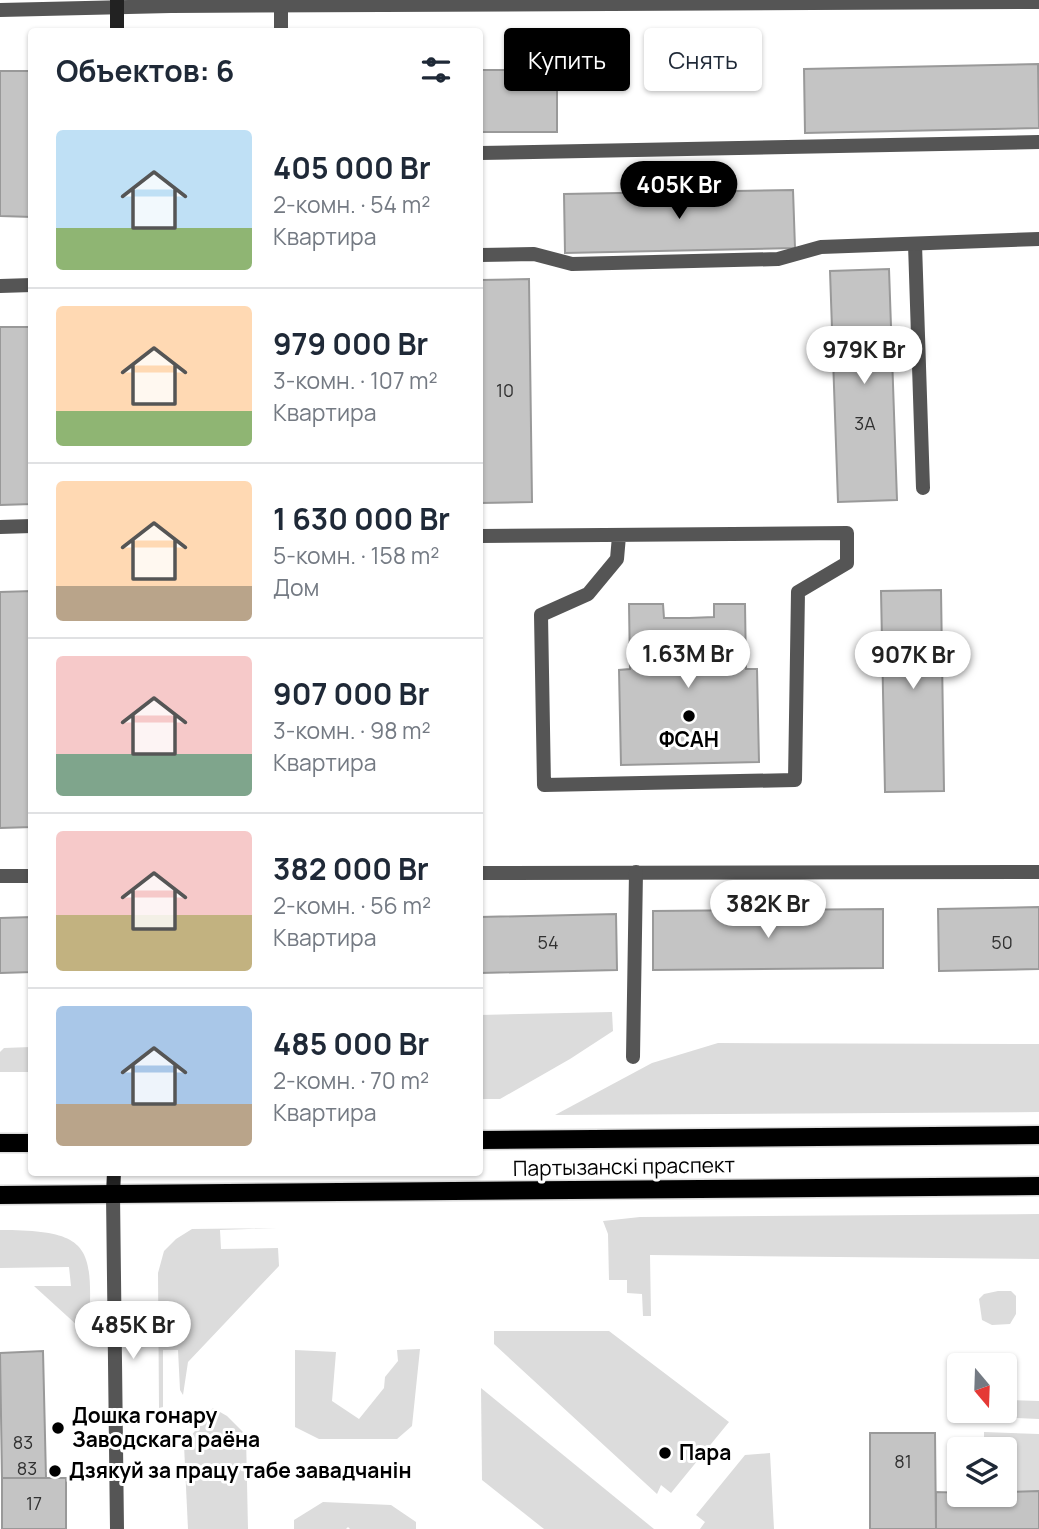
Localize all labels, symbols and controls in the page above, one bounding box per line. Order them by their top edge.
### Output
chip: Купить [504,28,630,91]
chip: Снять [644,28,762,91]
text: Объектов: 6 [56,50,234,91]
icon: filters [417,51,455,89]
text: 405 000 Br [273,147,431,188]
icon: home [112,158,196,242]
pin: 405K Br [614,162,744,221]
text: 405K Br [636,168,722,200]
text: 2-комн. · 54 m² [273,188,430,220]
text: Квартира [273,220,377,252]
text: 979 000 Br [273,323,428,364]
pin: 979K Br [799,326,929,386]
text: 979K Br [822,333,906,365]
icon: home [112,334,196,418]
text: 3-комн. · 107 m² [273,364,438,396]
house number: 10 [496,378,514,402]
text: Квартира [273,396,377,428]
house number: 3А [854,411,876,435]
text: 1 630 000 Br [273,498,450,539]
icon: home [112,509,196,593]
text: 5-комн. · 158 m² [273,539,439,571]
text: Дом [273,571,319,603]
pin: 1.63M Br [616,630,760,690]
pin: 907K Br [848,632,978,691]
text: 1.63M Br [642,637,734,669]
text: 907K Br [871,638,955,670]
text: 907 000 Br [273,673,430,714]
icon: home [112,684,196,768]
marker: ФСАН [681,708,697,724]
text: 3-комн. · 98 m² [273,714,431,746]
place label: ФСАН [659,725,719,753]
text: Квартира [273,746,377,778]
text: 382 000 Br [273,848,429,889]
icon: home [112,859,196,943]
pin: 382K Br [703,880,833,940]
text: 382K Br [726,887,810,919]
text: 2-комн. · 56 m² [273,889,431,921]
text: Квартира [273,921,377,953]
house number: 54 [537,930,559,954]
house number: 50 [991,930,1013,954]
text: 485 000 Br [273,1023,429,1064]
icon: home [112,1034,196,1118]
text: 2-комн. · 70 m² [273,1064,429,1096]
text: Квартира [273,1096,377,1128]
street label: Партызанскі праспект [513,1150,736,1182]
pin: 485K Br [68,1302,198,1361]
text: 485K Br [91,1308,175,1340]
north arrow [947,1353,1017,1423]
map controls [947,1353,1017,1507]
place label: Дошка гонару Заводскага раёна [72,1401,260,1453]
marker: Дошка гонару Заводскага раёна [50,1420,66,1436]
house number: 83 [13,1430,33,1454]
button: layers [947,1437,1017,1507]
place label: Пара [679,1438,731,1466]
marker: Пара [657,1445,673,1461]
house number: 81 [894,1449,912,1473]
house number: 83 [17,1456,37,1480]
place label: Дзякуй за працу табе завадчанін [69,1456,411,1484]
marker: Дзякуй за працу табе завадчанін [47,1463,63,1479]
house number: 17 [26,1491,42,1515]

